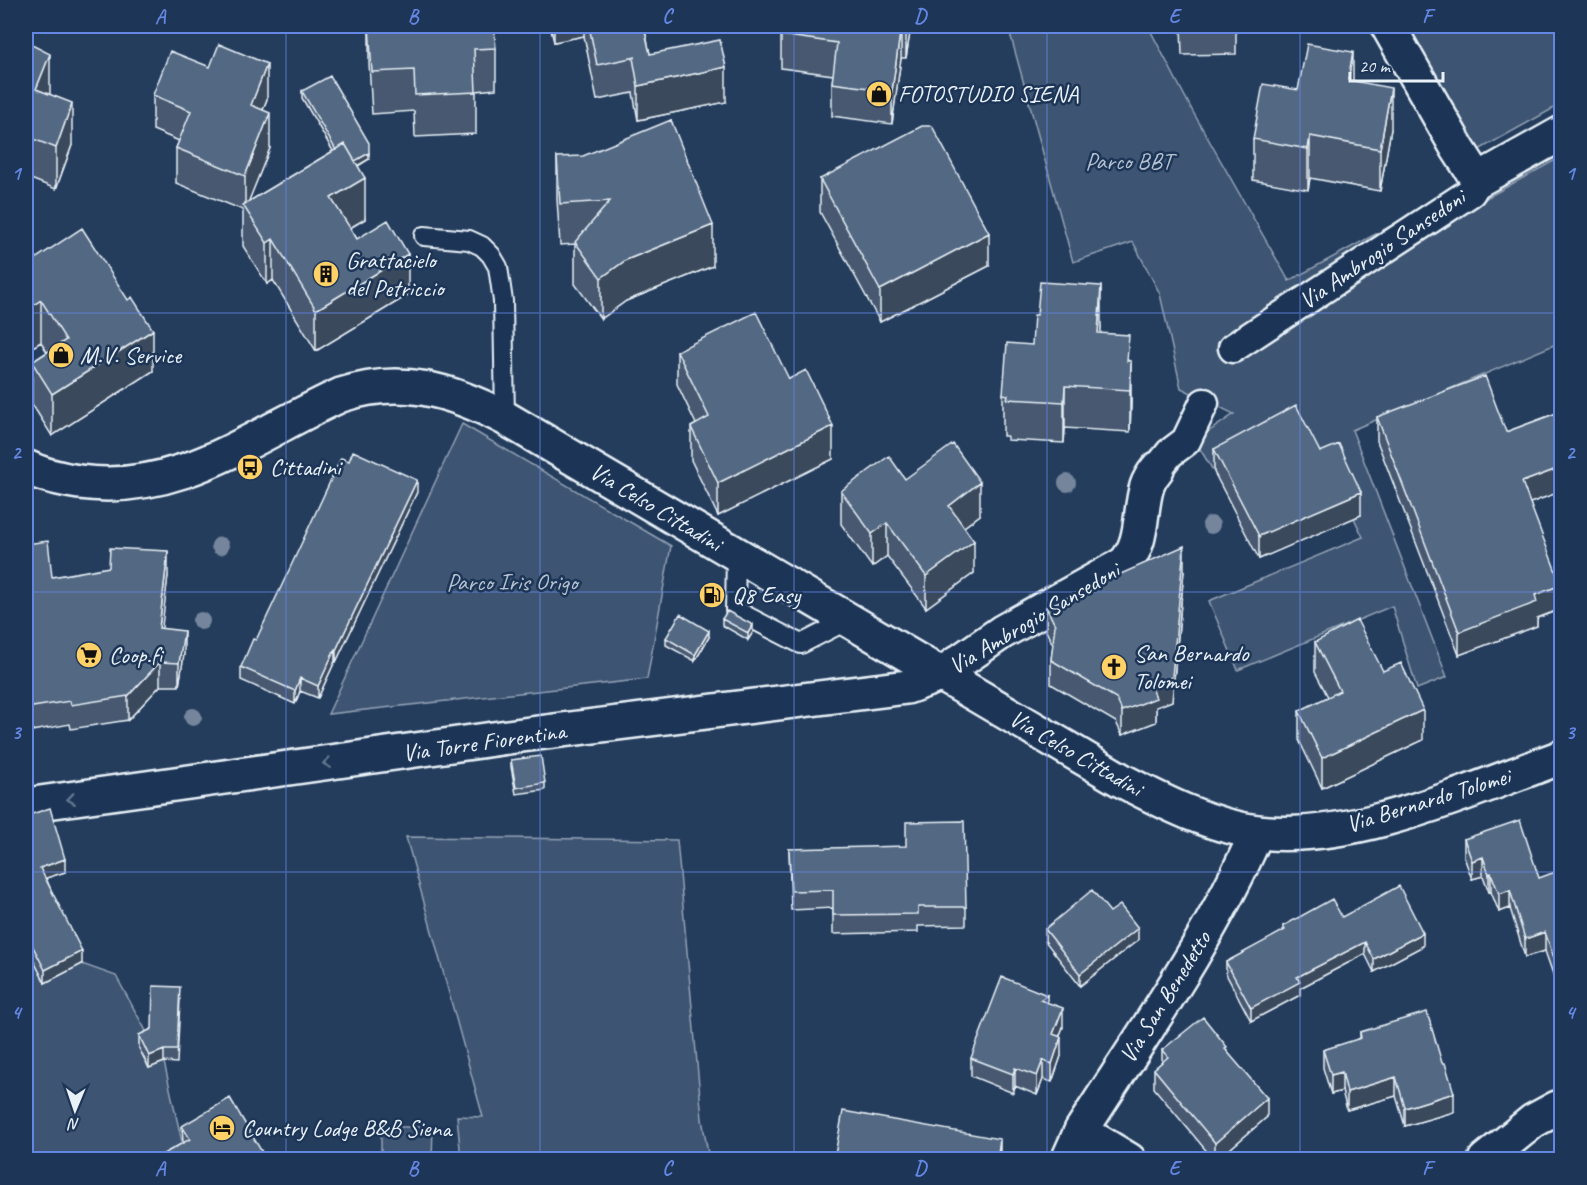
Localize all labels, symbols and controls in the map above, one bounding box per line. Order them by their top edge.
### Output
text: A [155,4,167,29]
text: B [408,4,420,29]
text: C [662,4,674,29]
text: D [914,4,928,29]
text: E [1169,4,1183,29]
text: F [1422,4,1436,29]
scale bar [1350,45,1443,83]
text: 20 m [1359,55,1392,77]
shop icon: FOTOSTUDIO SIENA [864,79,894,109]
place label: FOTOSTUDIO SIENA [898,79,1079,109]
park label: Parco BBT [1085,146,1178,176]
text: 1 [12,161,23,186]
text: 1 [1566,161,1577,186]
street label: Via Ambrogio Sansedoni [1293,180,1474,316]
place label: Grattacielo del Petriccio [346,245,446,303]
building icon: Grattacielo del Petriccio [311,259,341,289]
shop icon: M.V. Service [46,340,76,370]
place label: M.V. Service [80,340,183,370]
text: 2 [12,440,23,465]
text: 2 [1566,440,1577,465]
bus stop icon: Cittadini [235,452,265,482]
place label: Cittadini [270,452,343,482]
street label: Via Celso Cittadini [585,456,730,559]
street label: Via Ambrogio Sansedoni [943,553,1128,681]
park label: Parco Iris Origo [447,567,580,597]
fuel station icon: Q8 Easy [697,580,727,610]
place label: Q8 Easy [732,580,802,610]
place label: San Bernardo Tolomei [1134,638,1250,696]
supermarket icon: Coop.fi [74,640,104,670]
place label: Coop.fi [109,640,165,670]
church icon: San Bernardo Tolomei [1099,652,1129,682]
street label: Via Celso Cittadini [1004,703,1150,804]
street label: Via Torre Fiorentina [401,715,570,768]
text: 3 [12,720,23,745]
text: 3 [1566,720,1577,745]
one-way arrow [322,756,331,769]
street label: Via Bernardo Tolomei [1342,760,1517,839]
one-way arrow [67,792,76,805]
street label: Via San Benedetto [1113,924,1218,1069]
text: 4 [12,1000,24,1025]
text: 4 [1566,1000,1578,1025]
north arrow [45,1080,105,1140]
hotel icon: Country Lodge B&B Siena [207,1113,237,1143]
place label: Country Lodge B&B Siena [242,1113,453,1143]
text: N [66,1114,80,1134]
text: A [155,1156,167,1181]
text: B [408,1156,420,1181]
text: C [662,1156,674,1181]
text: D [914,1156,928,1181]
text: E [1169,1156,1183,1181]
text: F [1422,1156,1436,1181]

